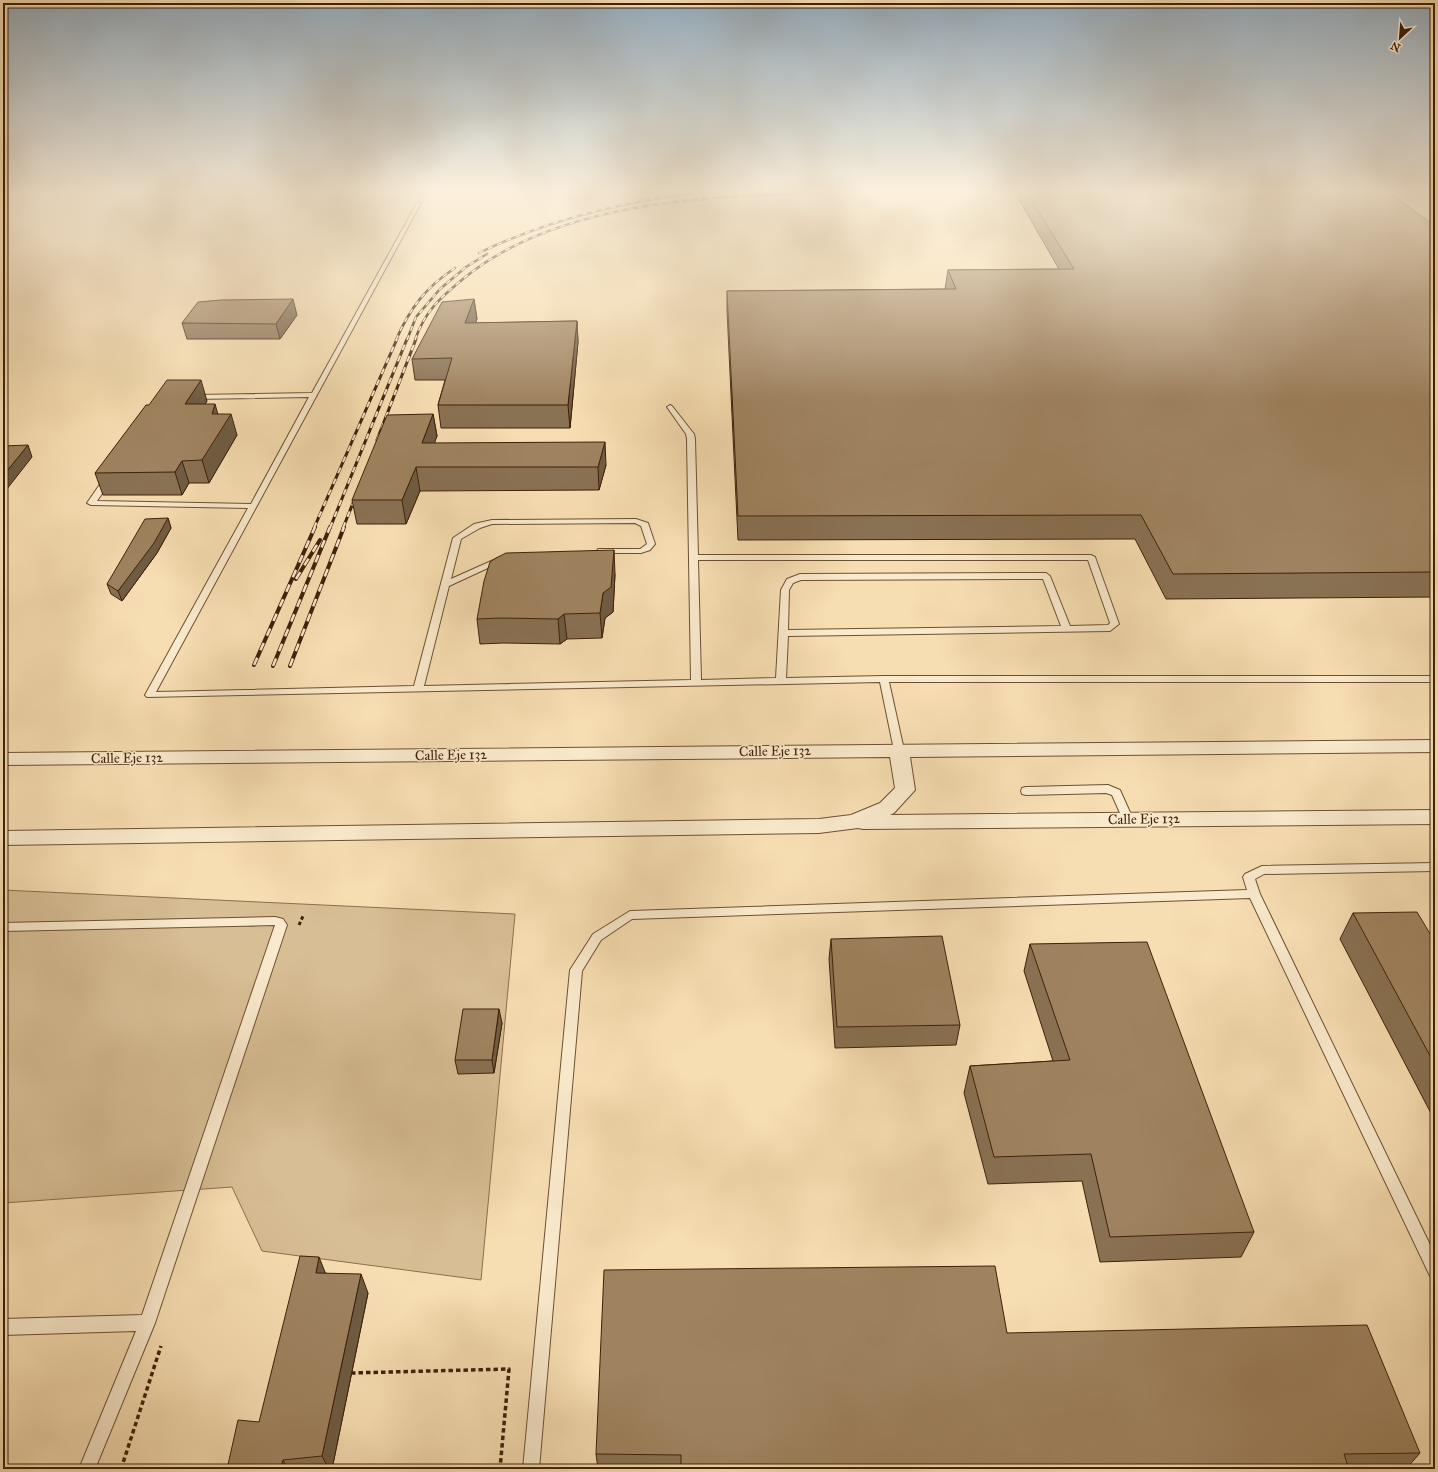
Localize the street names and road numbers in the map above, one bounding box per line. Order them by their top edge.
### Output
street label: Calle Eje 132 [739,742,811,760]
street label: Calle Eje 132 [415,746,487,764]
street label: Calle Eje 132 [91,749,163,767]
street label: Calle Eje 132 [1108,810,1180,828]

